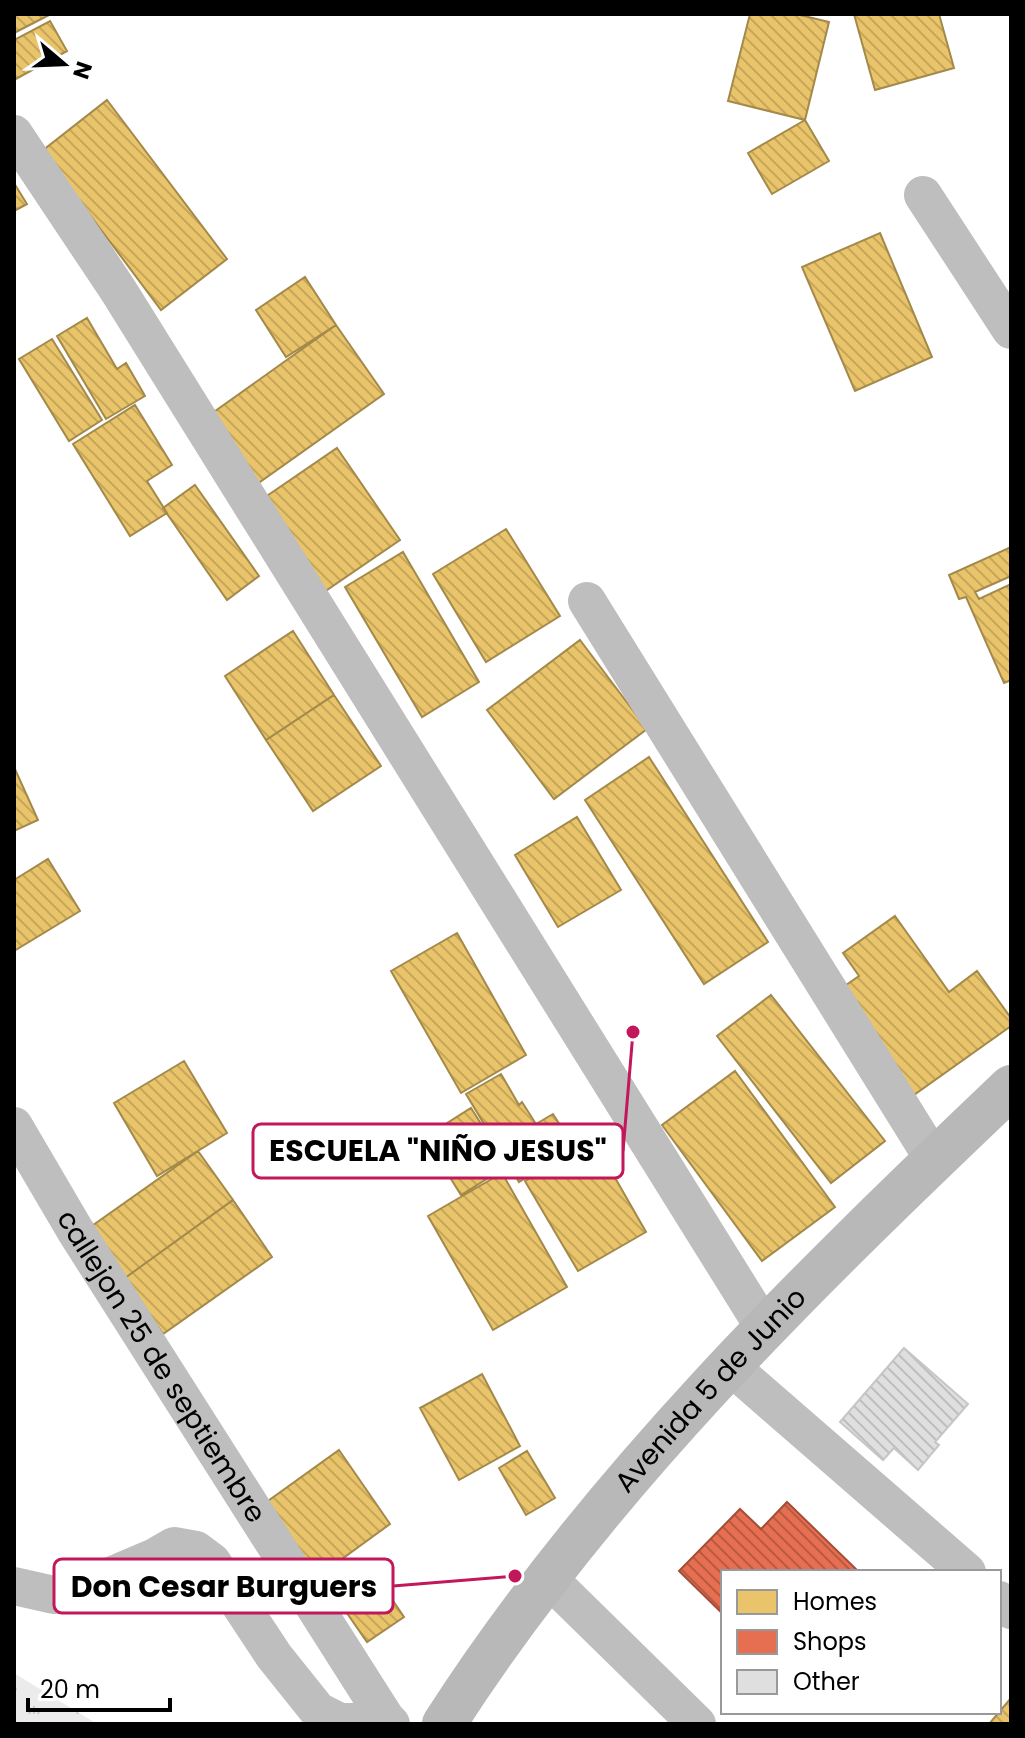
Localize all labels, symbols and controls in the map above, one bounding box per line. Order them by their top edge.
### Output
north arrow [24,24,104,104]
text: N [65,57,100,83]
callout: ESCUELA "NIÑO JESUS" [253,1124,623,1178]
text: ESCUELA "NIÑO JESUS" [269,1129,607,1172]
street label: callejon 25 de septiembre [48,1203,276,1530]
street label: Avenida 5 de Junio [605,1278,815,1501]
callout: Don Cesar Burguers [54,1559,393,1613]
text: Don Cesar Burguers [71,1565,377,1608]
legend [721,1570,1001,1714]
text: Homes [793,1585,877,1618]
text: Shops [793,1625,867,1658]
scale bar [28,1662,170,1712]
text: Other [793,1665,860,1698]
text: 20 m [40,1673,100,1706]

